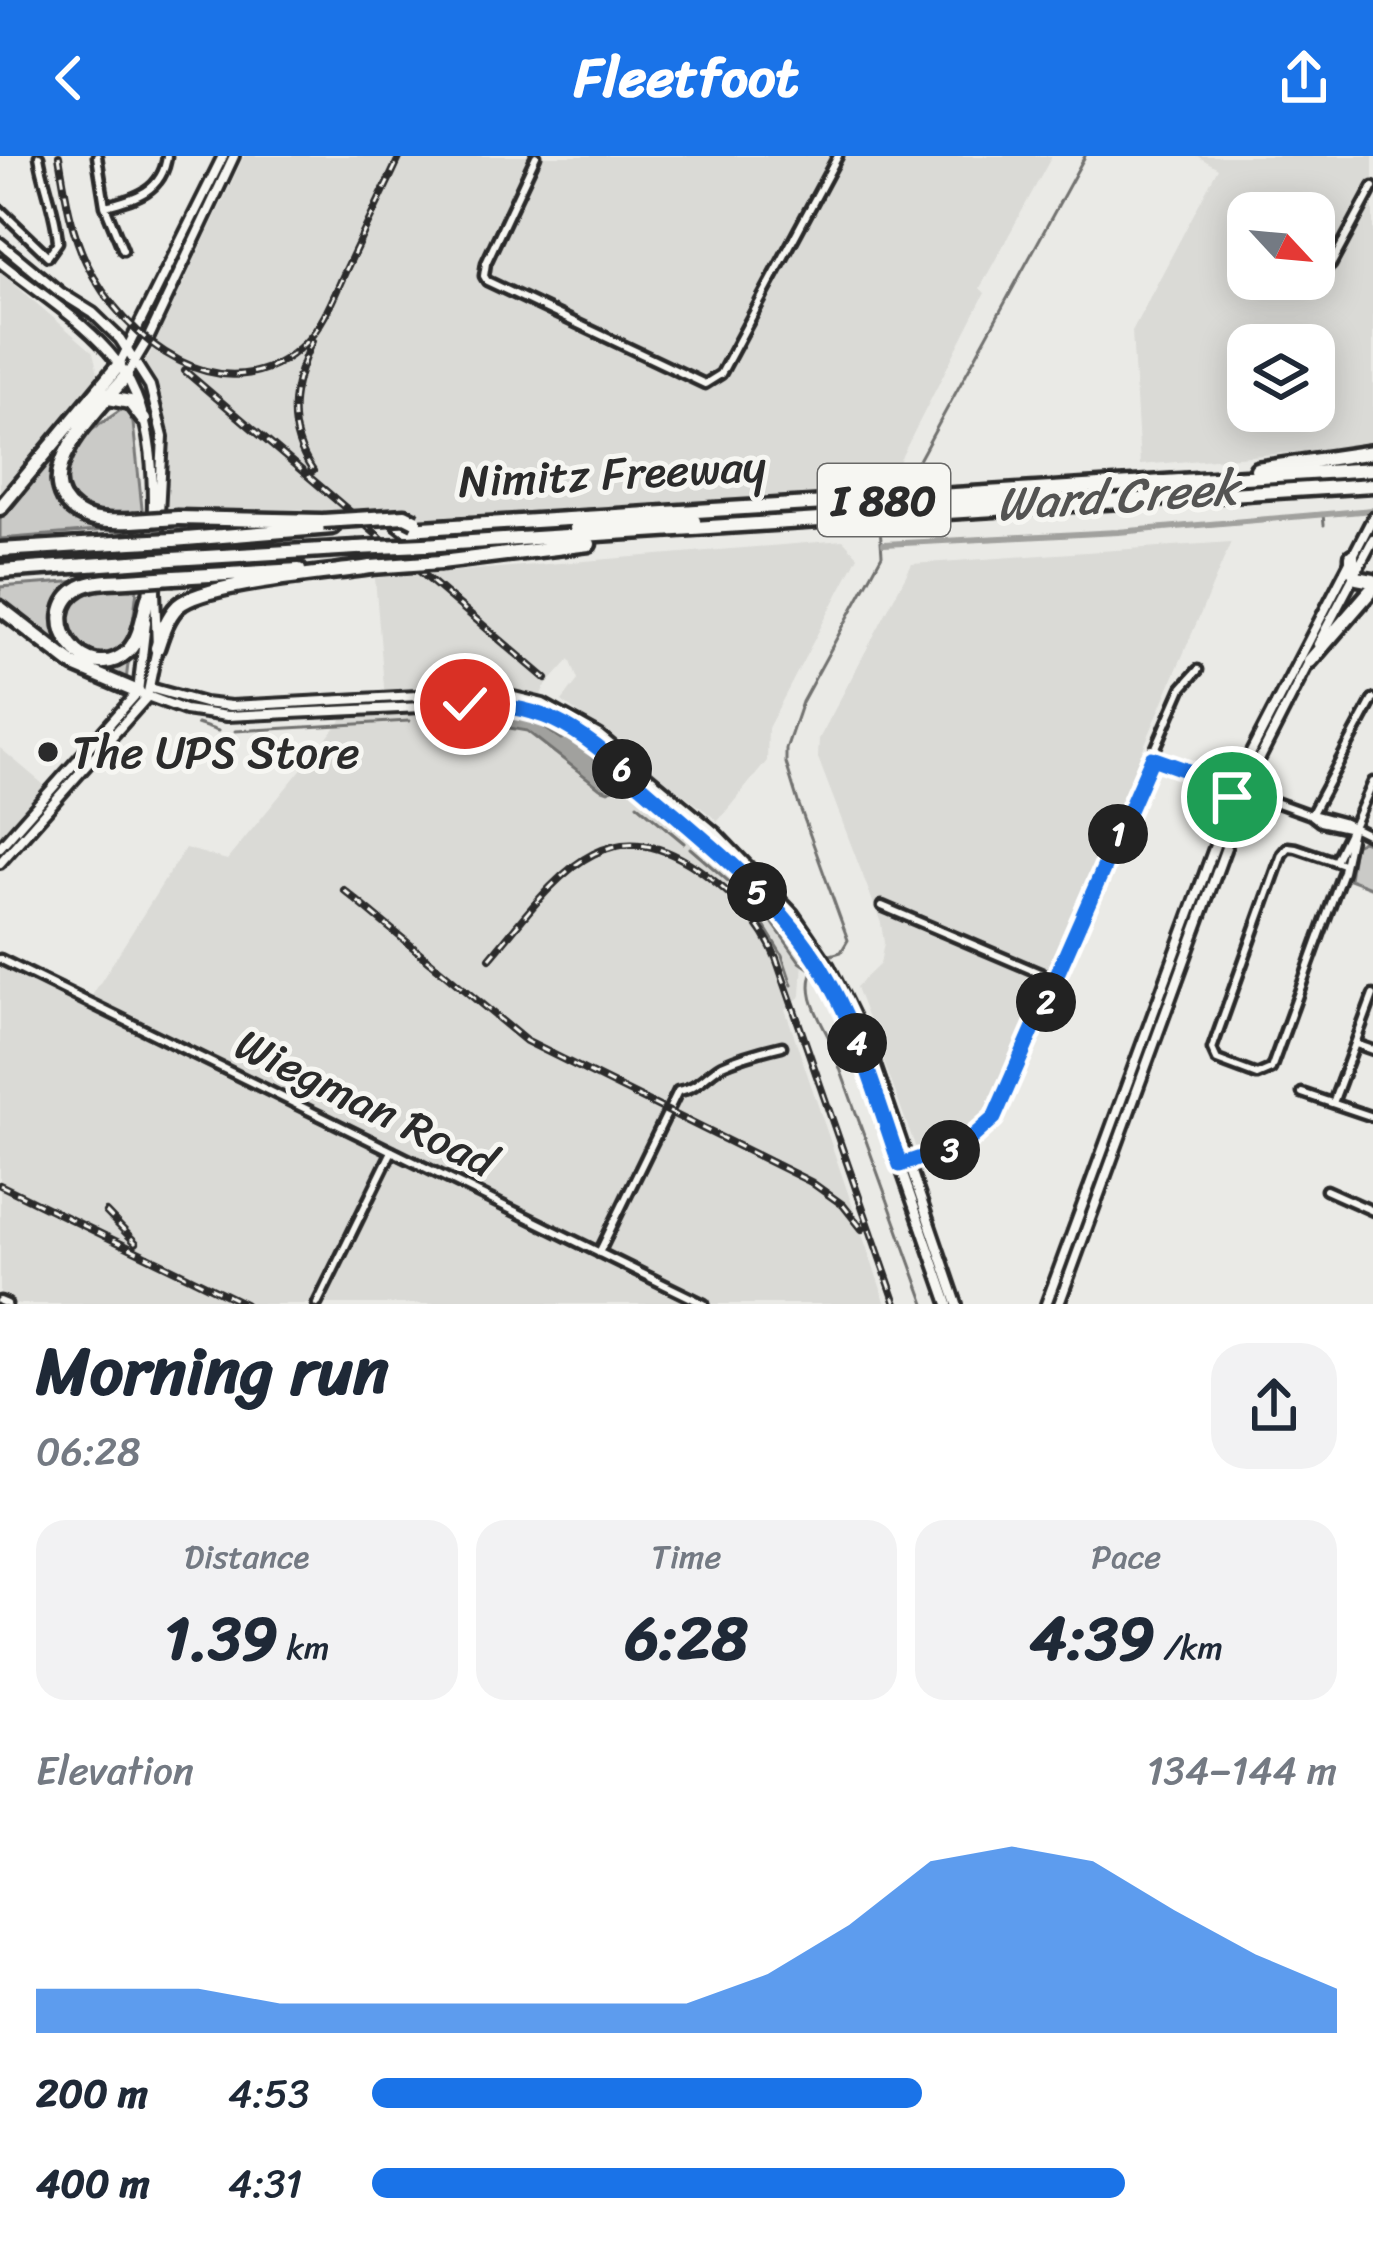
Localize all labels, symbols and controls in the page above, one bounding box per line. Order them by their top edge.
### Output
text: Fleetfoot [574,30,799,126]
icon: back [36,45,102,111]
icon: share [1271,45,1337,111]
north arrow [1227,192,1335,300]
map controls [1227,192,1335,432]
button: layers [1227,324,1335,432]
street label: Nimitz Freeway [456,426,769,522]
water label: Ward Creek [994,444,1246,546]
road number: I 880 [818,464,950,536]
pin [414,653,516,755]
icon: check [432,671,498,737]
place label: The UPS Store [72,713,360,793]
marker: The UPS Store [35,739,61,765]
pin: 6 [592,739,652,799]
text: 6 [613,740,631,798]
pin [1181,746,1283,848]
icon: arrive [1199,764,1265,830]
pin: 1 [1088,804,1148,864]
text: 1 [1111,805,1125,863]
pin: 5 [727,862,787,922]
text: 5 [747,863,767,921]
pin: 2 [1016,972,1076,1032]
text: 2 [1036,973,1056,1031]
street label: Wiegman Road [221,1005,513,1202]
pin: 4 [827,1013,887,1073]
text: 4 [847,1014,867,1072]
pin: 3 [920,1120,980,1180]
text: 3 [941,1121,959,1179]
text: Morning run [36,1313,389,1430]
button: share [1211,1343,1337,1469]
text: 06:28 [36,1417,141,1486]
text: Distance [184,1528,309,1586]
text: Time [652,1528,721,1586]
text: Pace [1091,1528,1161,1586]
text: 1.39 [164,1586,278,1692]
text: 6:28 [625,1586,748,1692]
text: 4:39 [1030,1586,1155,1692]
text: km [278,1619,329,1677]
text: /km [1155,1619,1223,1677]
text: Elevation [36,1736,194,1805]
text: 134–144 m [1147,1736,1337,1805]
text: 200 m [36,2059,148,2128]
text: 4:53 [228,2059,309,2128]
text: 400 m [36,2149,150,2218]
text: 4:31 [228,2149,302,2218]

